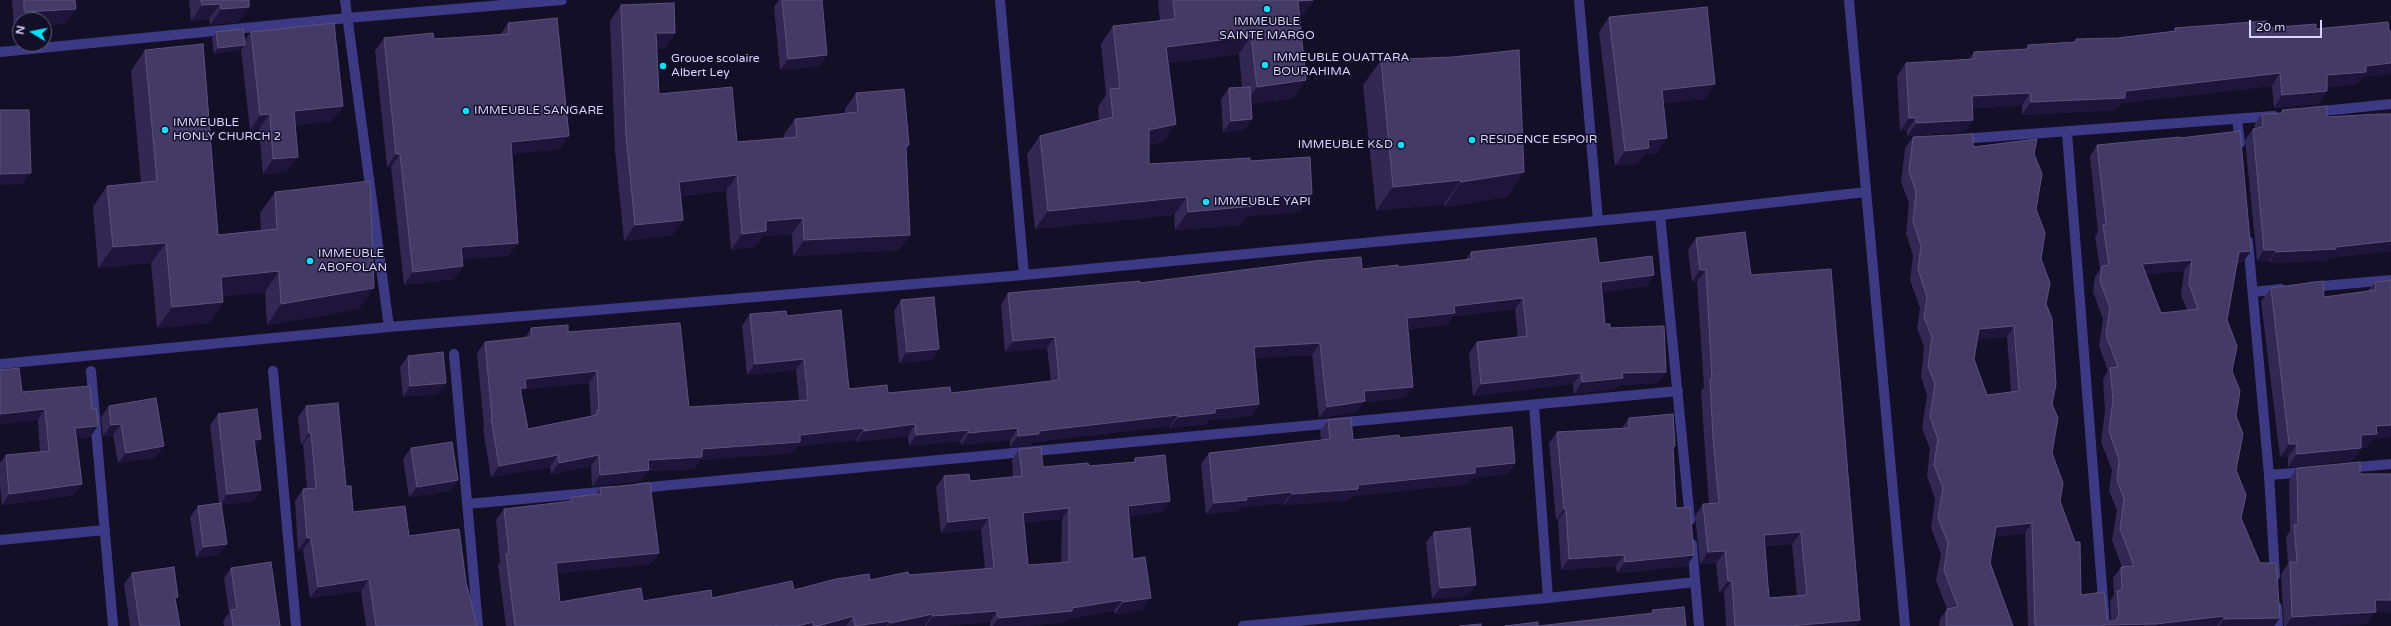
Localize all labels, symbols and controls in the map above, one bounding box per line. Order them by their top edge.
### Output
marker: IMMEUBLE SAINTE MARGO [1262,4,1272,14]
north arrow [12,12,52,52]
scale bar [2251,12,2324,38]
place label: IMMEUBLE SAINTE MARGO [1219,15,1315,43]
text: 20 m [2256,20,2285,34]
text: N [14,25,28,35]
place label: IMMEUBLE OUATTARA BOURAHIMA [1273,51,1409,79]
place label: Grouoe scolaire Albert Ley [671,52,760,80]
marker: IMMEUBLE OUATTARA BOURAHIMA [1260,60,1270,70]
marker: Grouoe scolaire Albert Ley [658,61,668,71]
place label: IMMEUBLE SANGARE [474,104,604,118]
marker: IMMEUBLE SANGARE [461,106,471,116]
place label: IMMEUBLE HONLY CHURCH 2 [173,116,281,144]
marker: IMMEUBLE HONLY CHURCH 2 [160,125,170,135]
place label: RESIDENCE ESPOIR [1480,133,1597,147]
marker: RESIDENCE ESPOIR [1467,135,1477,145]
place label: IMMEUBLE K&D [1298,138,1393,152]
marker: IMMEUBLE K&D [1396,140,1406,150]
place label: IMMEUBLE YAPI [1214,195,1311,209]
marker: IMMEUBLE YAPI [1201,197,1211,207]
place label: IMMEUBLE ABOFOLAN [318,247,387,275]
marker: IMMEUBLE ABOFOLAN [305,256,315,266]

